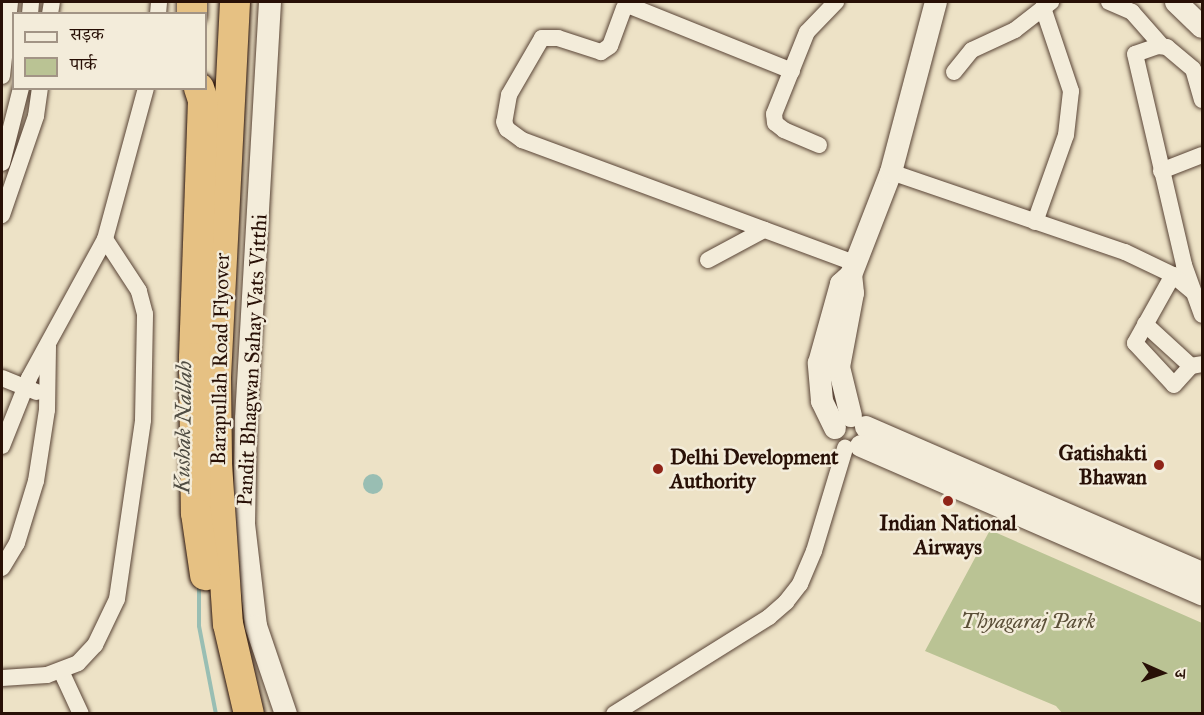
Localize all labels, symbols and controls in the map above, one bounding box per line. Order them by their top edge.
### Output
legend [12,12,207,90]
text: सड़क [70,23,104,45]
text: पार्क [70,53,97,75]
street label: Pandit Bhagwan Sahay Vats Vitthi [232,213,272,507]
street label: Barapullah Road Flyover [206,252,234,466]
water label: Kushak Nallah [169,361,197,493]
place label: Gatishakti Bhawan [1058,440,1147,490]
place label: Delhi Development Authority [670,444,839,494]
marker: Gatishakti Bhawan [1152,458,1166,472]
marker: Delhi Development Authority [651,462,665,476]
marker: Indian National Airways [941,494,955,508]
place label: Indian National Airways [879,510,1017,560]
park label: Thyagaraj Park [961,608,1095,634]
north arrow [1132,643,1192,703]
text: उ [1171,669,1190,679]

